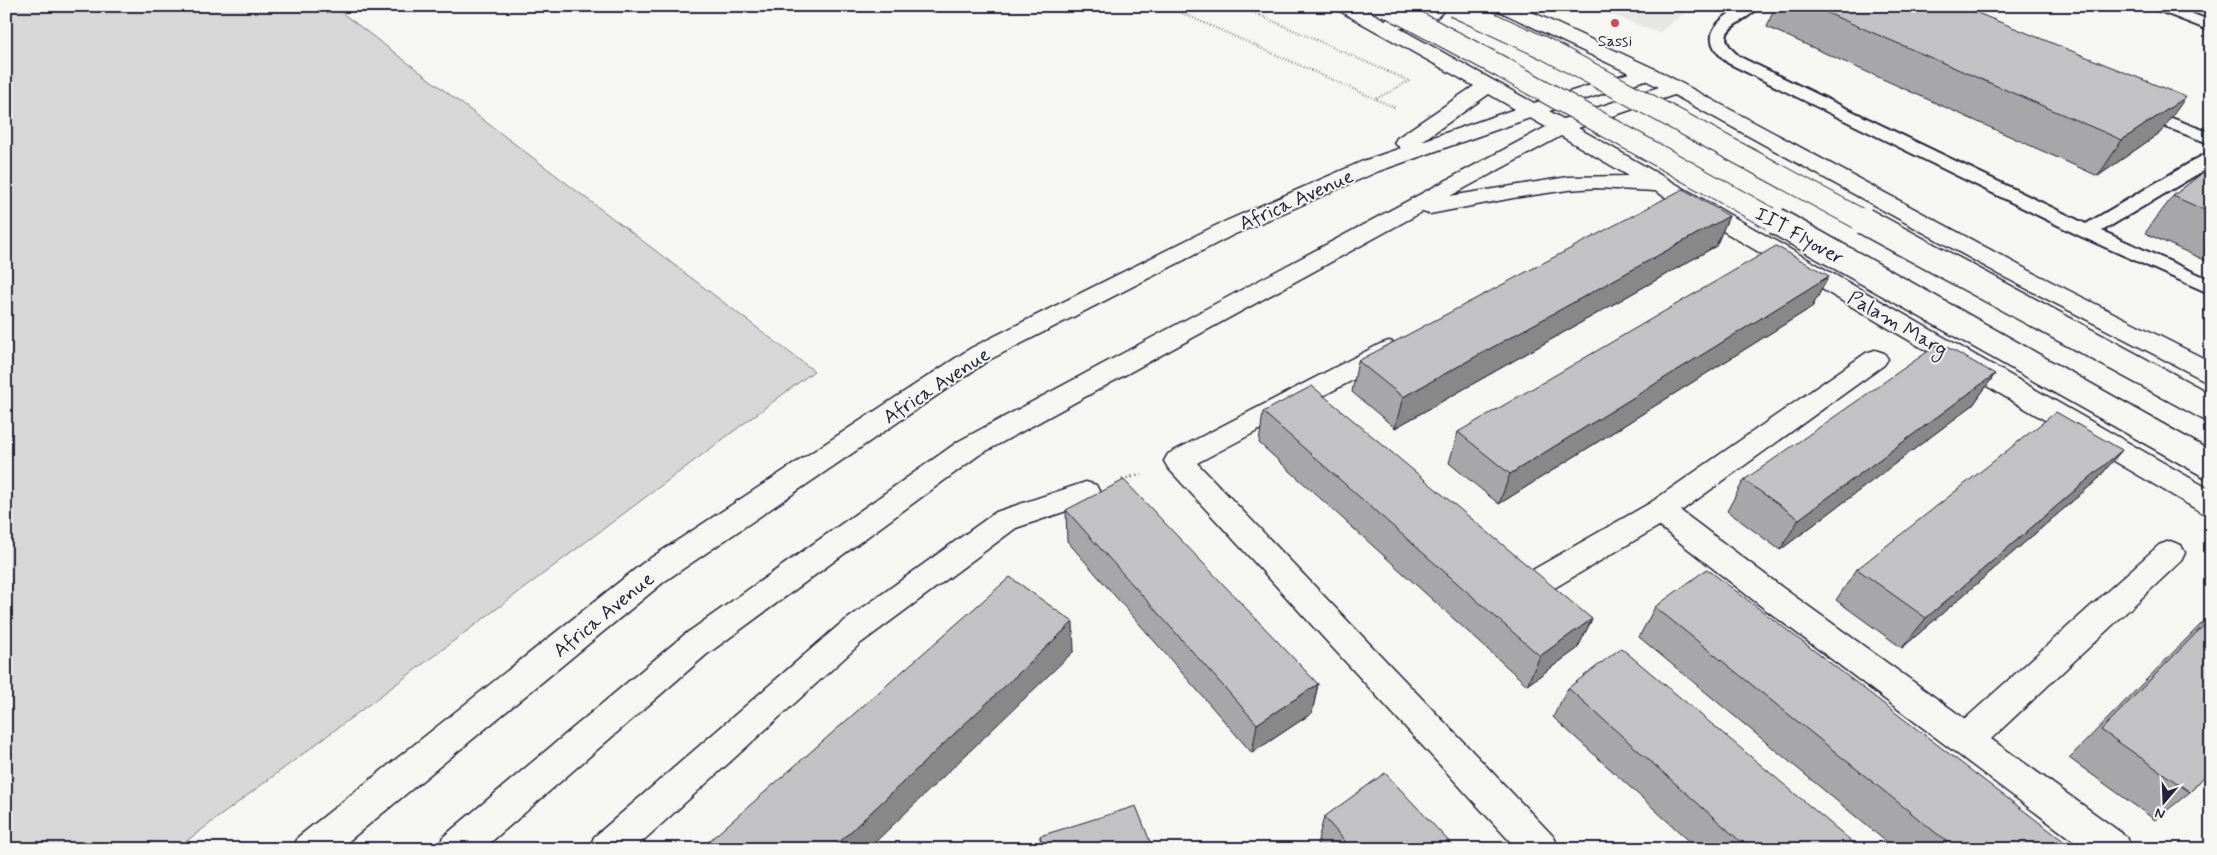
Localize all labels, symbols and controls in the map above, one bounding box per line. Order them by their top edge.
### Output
marker: Sassi [1609,17,1621,29]
place label: Sassi [1598,31,1632,52]
street label: Africa Avenue [1235,163,1358,238]
street label: IIT Flyover [1750,201,1849,272]
street label: Palam Marg [1842,285,1952,365]
street label: Africa Avenue [878,341,996,431]
street label: Africa Avenue [548,566,660,664]
north arrow [2140,778,2190,828]
text: N [2153,803,2167,823]

